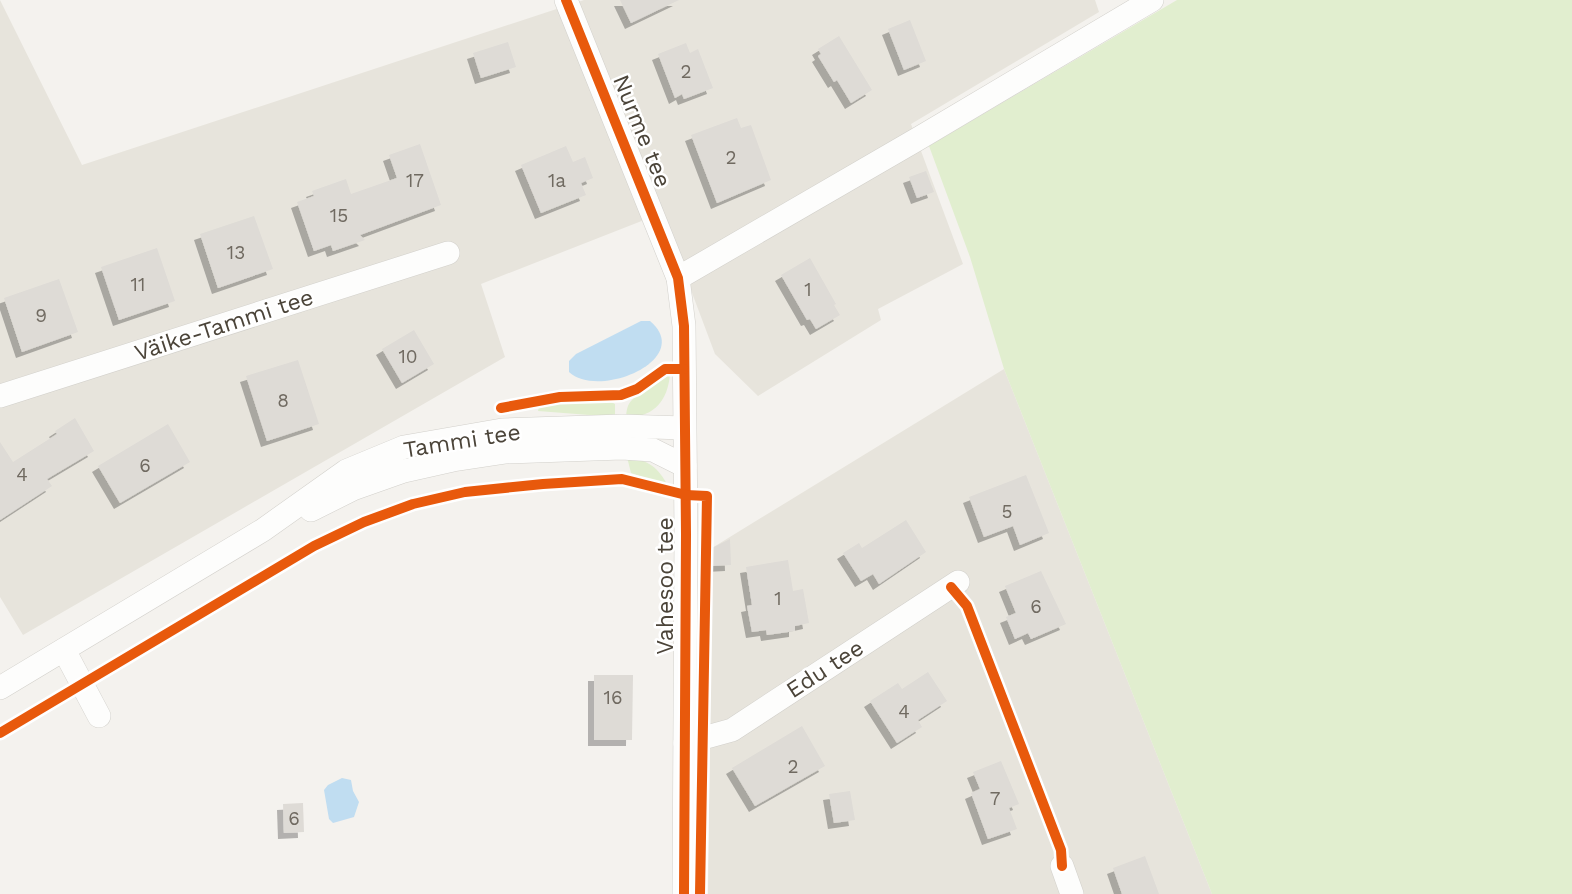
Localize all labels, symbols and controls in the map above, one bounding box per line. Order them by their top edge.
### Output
house number: 2 [680,60,692,83]
street label: Nurme tee [607,71,677,191]
house number: 2 [725,146,737,169]
house number: 17 [406,169,424,192]
house number: 1a [548,169,566,192]
house number: 15 [330,204,348,227]
house number: 13 [227,241,245,264]
house number: 11 [131,273,145,296]
house number: 1 [804,278,812,301]
street label: Väike-Tammi tee [131,283,317,367]
house number: 9 [35,304,47,327]
house number: 10 [398,345,418,368]
house number: 8 [277,389,289,412]
street label: Tammi tee [402,418,522,464]
house number: 6 [139,454,151,477]
house number: 4 [16,463,28,486]
house number: 5 [1001,500,1013,523]
street label: Vahesoo tee [652,517,679,655]
house number: 1 [774,587,782,610]
house number: 6 [1030,595,1042,618]
street label: Edu tee [781,634,869,704]
house number: 16 [604,686,622,709]
house number: 4 [898,700,910,723]
house number: 2 [787,755,799,778]
house number: 7 [990,787,1000,810]
house number: 6 [288,807,300,830]

